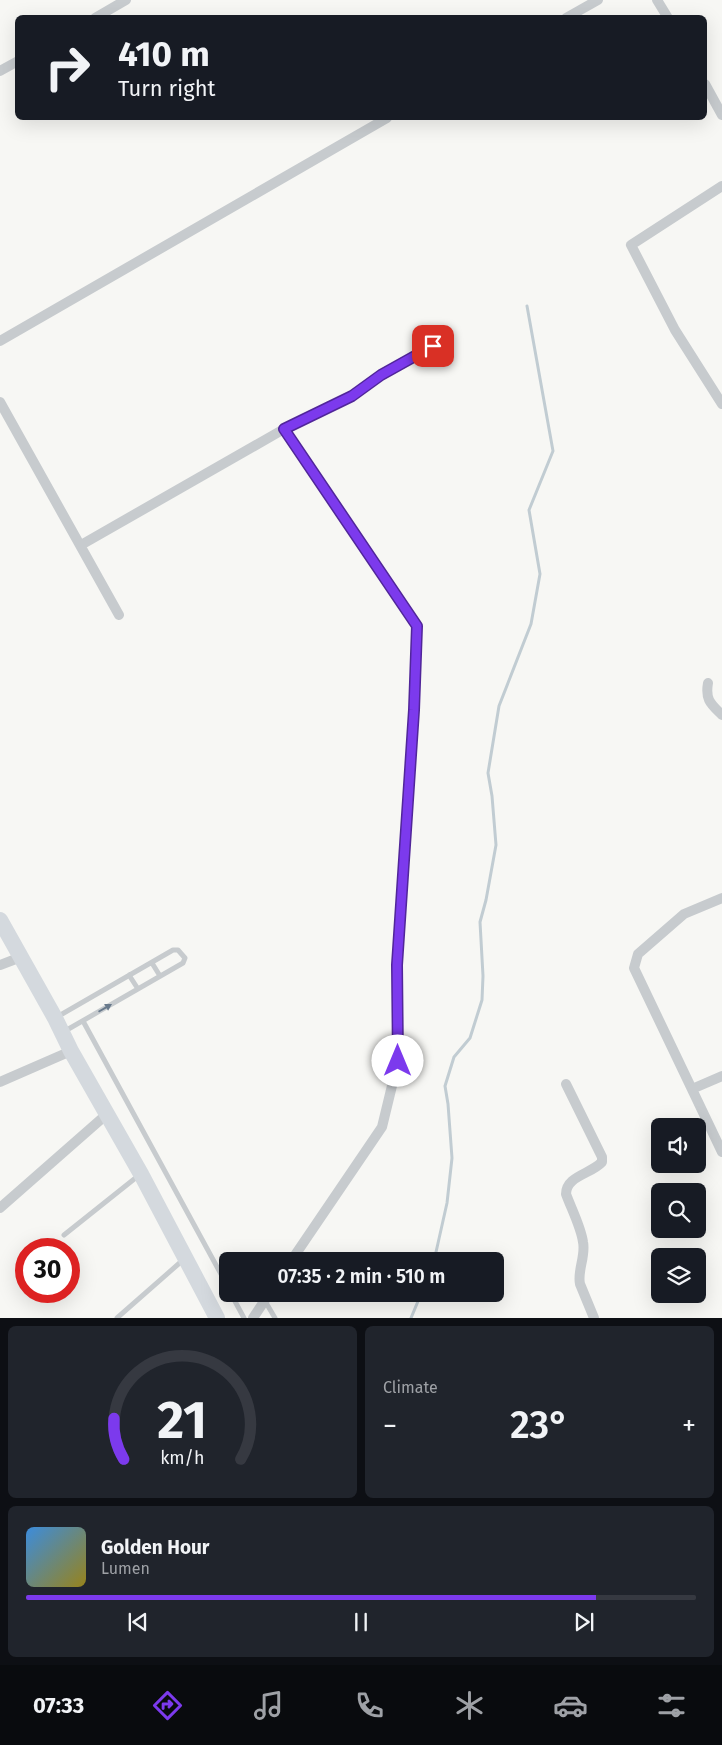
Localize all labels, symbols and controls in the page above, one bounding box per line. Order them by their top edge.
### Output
text: 410 m [118,33,210,75]
icon: right [35,35,100,100]
text: Turn right [118,75,215,102]
pin [412,325,454,367]
icon: arrive [419,332,447,360]
one-way arrow [98,1004,111,1013]
position arrow [371,1034,423,1086]
map controls [651,1118,706,1303]
button: sound [651,1118,706,1173]
button: search [651,1183,706,1238]
speed limit sign: 30 [15,1238,80,1303]
button: layers [651,1248,706,1303]
text: 07:35 · 2 min · 510 m [278,1265,445,1288]
text: Climate [383,1378,438,1397]
text: 21 [158,1389,207,1452]
text: 23° [510,1402,569,1448]
text: − [383,1409,397,1442]
text: + [682,1409,696,1442]
text: km/h [160,1447,205,1469]
text: Golden Hour [101,1536,210,1559]
text: Lumen [101,1559,150,1578]
icon: previous [124,1608,152,1636]
icon: pause [347,1608,375,1636]
icon: next [570,1608,598,1636]
icon: directions [150,1688,185,1723]
icon: music [251,1688,286,1723]
icon: phone [352,1688,387,1723]
icon: climate [452,1688,487,1723]
icon: car [553,1688,588,1723]
icon: filters [654,1688,689,1723]
text: 07:33 [33,1692,84,1719]

